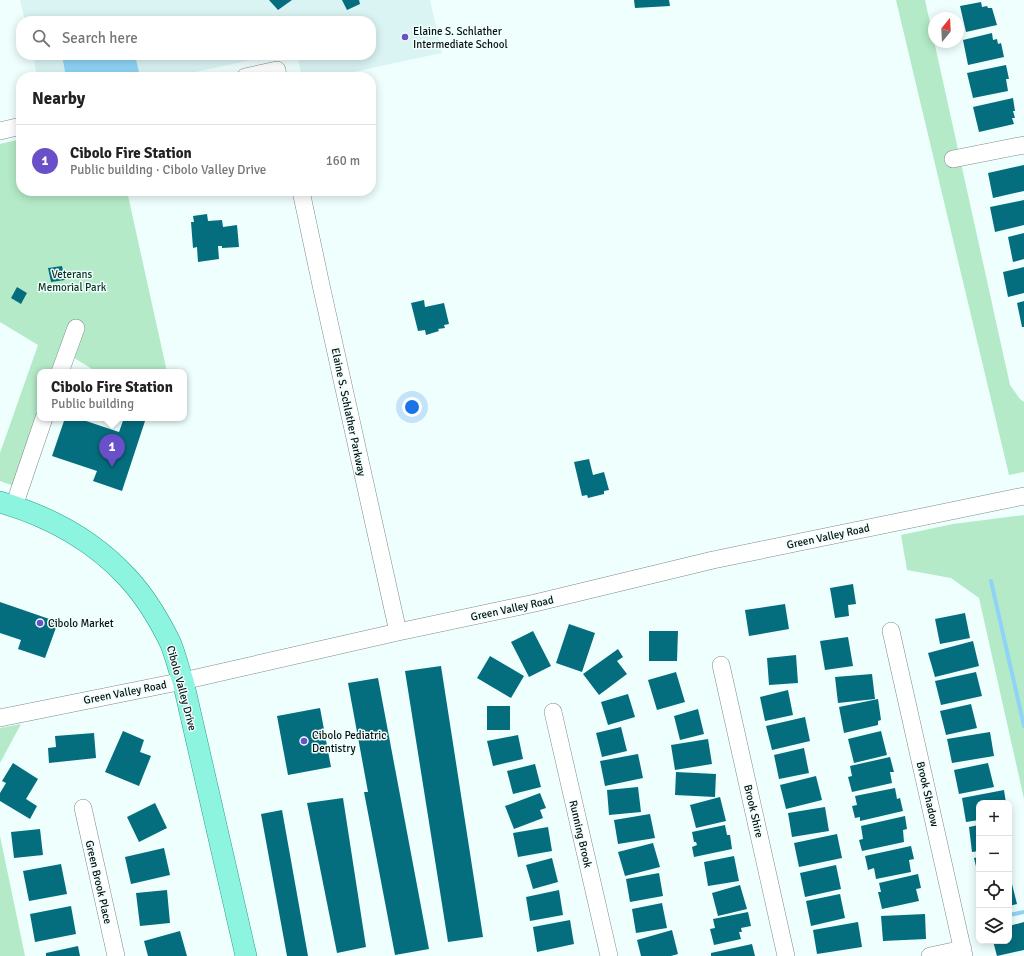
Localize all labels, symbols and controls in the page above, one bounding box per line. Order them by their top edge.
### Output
north arrow [928,12,964,48]
search box [16,16,376,60]
place label: Elaine S. Schlather Intermediate School [413,25,508,51]
icon: search [30,27,52,49]
text: Search here [62,29,138,47]
marker: Elaine S. Schlather Intermediate School [400,32,410,42]
text: Nearby [32,88,85,109]
text: Cibolo Fire Station [70,144,192,162]
text: 1 [41,153,49,169]
text: 160 m [326,153,360,169]
text: Public building · Cibolo Valley Drive [70,162,266,178]
park label: Veterans Memorial Park [38,268,107,294]
street label: Elaine S. Schlather Parkway [329,347,369,478]
popup [37,369,187,421]
text: Cibolo Fire Station [51,378,173,396]
text: Public building [51,396,134,412]
your location [402,397,422,417]
pin: 1 [99,434,125,467]
street label: Green Valley Road [785,521,871,552]
street label: Green Valley Road [469,593,555,624]
place label: Cibolo Market [48,617,114,630]
marker: Cibolo Market [35,618,45,628]
street label: Cibolo Valley Drive [164,644,199,732]
street label: Green Valley Road [82,678,168,707]
place label: Cibolo Pediatric Dentistry [312,729,386,755]
marker: Cibolo Pediatric Dentistry [299,736,309,746]
street label: Brook Shadow [914,760,941,828]
street label: Brook Shire [741,783,766,839]
street label: Running Brook [566,799,595,870]
map controls [976,800,1012,944]
button: + [976,800,1012,836]
button: − [976,836,1012,872]
street label: Green Brook Place [83,839,114,925]
button: locate [976,872,1012,908]
button: layers [976,908,1012,944]

